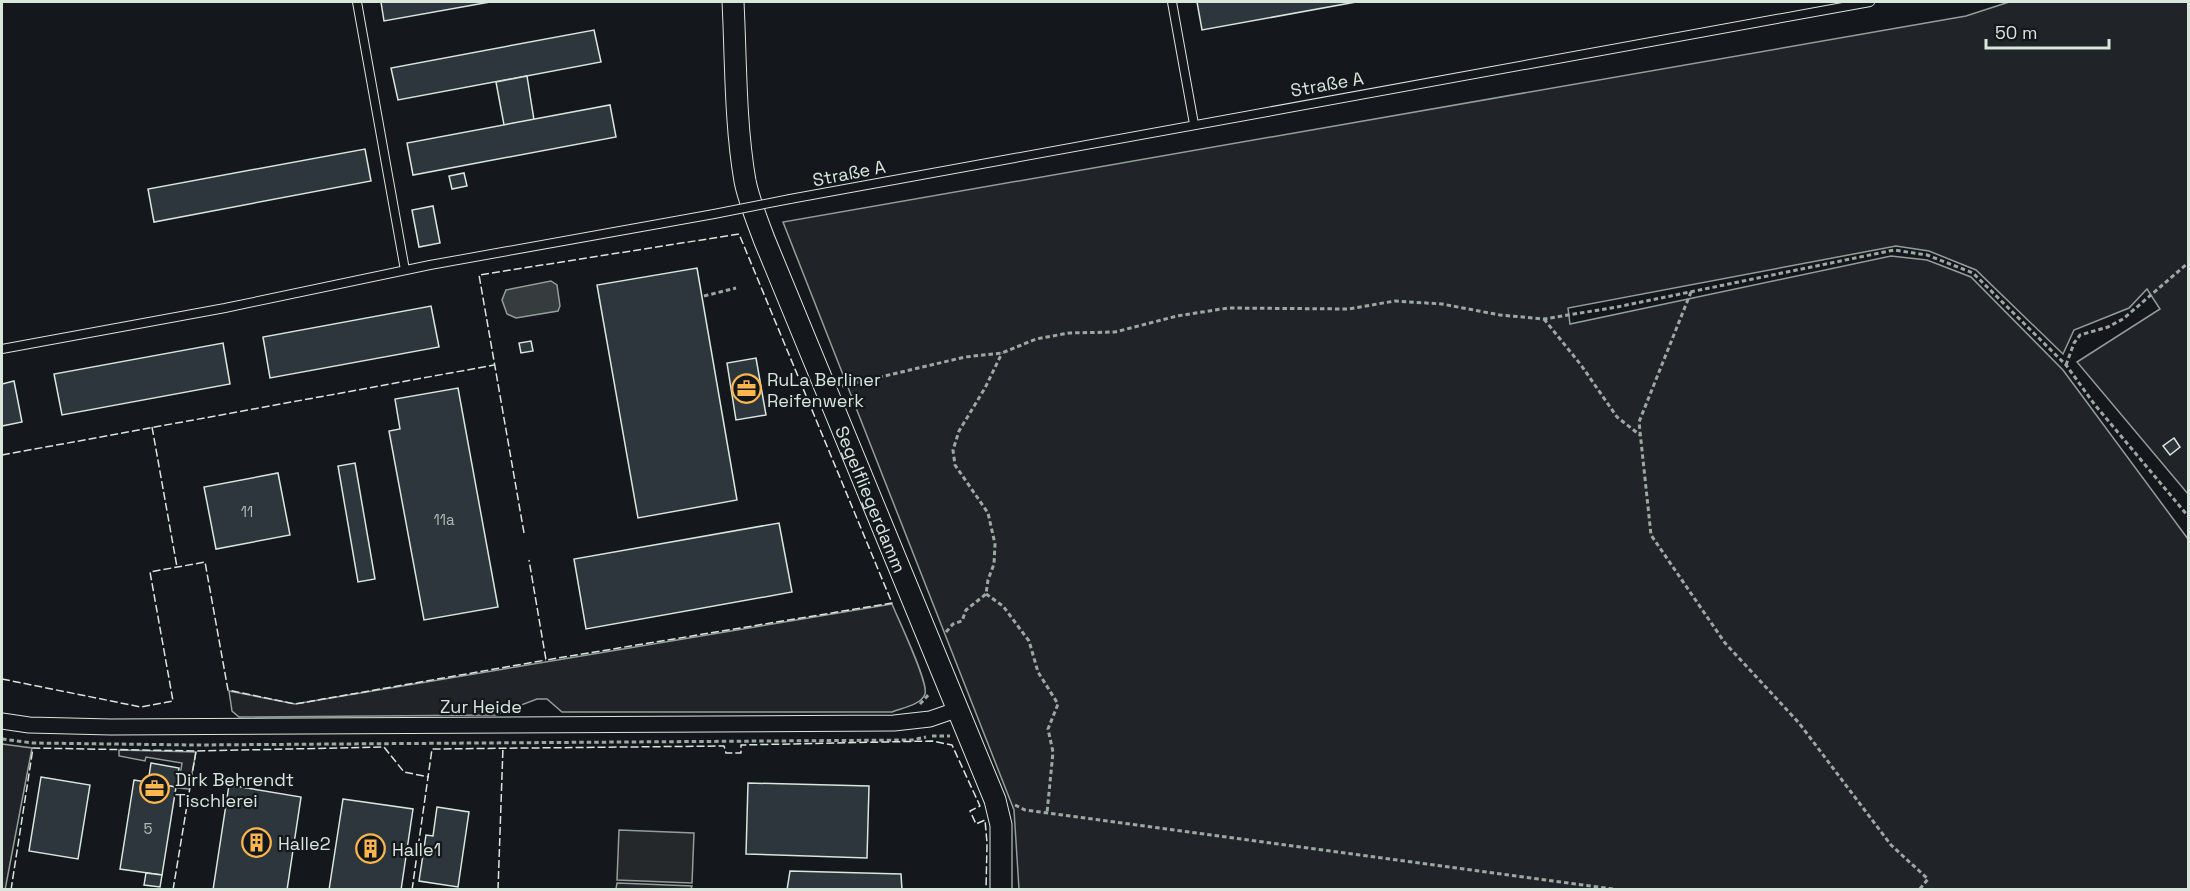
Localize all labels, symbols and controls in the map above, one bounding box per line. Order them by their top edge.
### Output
scale bar [1986,12,2109,50]
text: 50 m [1995,21,2037,44]
street label: Straße A [1289,66,1365,102]
street label: Straße A [811,155,887,191]
place label: RuLa Berliner Reifenwerk [767,368,881,412]
office icon: RuLa Berliner Reifenwerk [730,373,762,405]
street label: Segelfliegerdamm [831,422,912,576]
house number: 11 [241,502,253,521]
house number: 11a [433,510,455,529]
street label: Zur Heide [440,695,522,718]
place label: Dirk Behrendt Tischlerei [175,768,294,812]
office icon: Dirk Behrendt Tischlerei [138,773,170,805]
house number: 5 [144,819,153,838]
building icon: Halle2 [241,827,273,859]
place label: Halle2 [278,832,331,855]
building icon: Halle1 [355,833,387,865]
place label: Halle1 [392,838,441,861]

